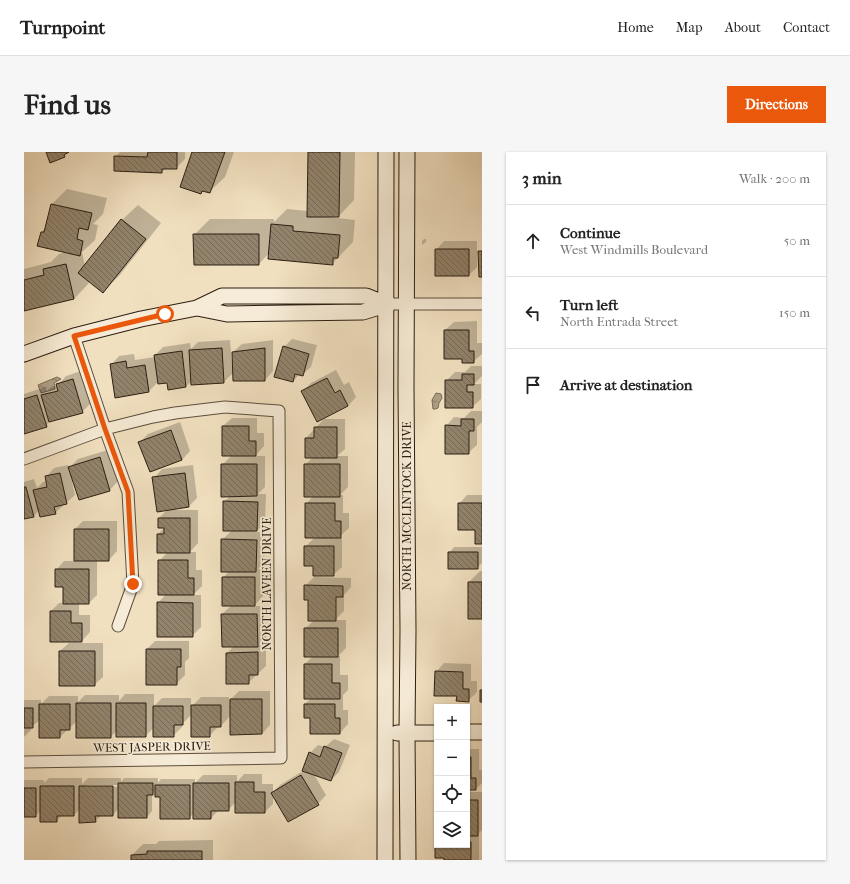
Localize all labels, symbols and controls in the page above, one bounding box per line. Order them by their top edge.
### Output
text: Turnpoint [20,17,105,39]
text: Home [617,19,654,36]
text: Map [676,19,703,36]
text: About [725,19,761,36]
text: Contact [783,19,830,36]
button: Directions [727,86,826,123]
text: Find us [24,88,111,121]
text: 3 min [522,168,562,188]
text: Walk · 200 m [739,171,810,186]
text: Continue [560,224,620,242]
icon: ahead [522,230,544,252]
text: 50 m [784,233,810,248]
text: West Windmills Boulevard [560,242,708,257]
text: Turn left [560,296,618,314]
icon: left [522,302,544,324]
route start [156,305,174,323]
text: 150 m [779,305,810,320]
text: North Entrada Street [560,314,678,329]
icon: arrive [522,374,544,396]
text: Arrive at destination [560,376,692,394]
street label: NORTH MCCLINTOCK DRIVE [400,421,414,591]
street label: NORTH LAVEEN DRIVE [260,517,274,651]
route end [124,575,142,593]
map controls [434,704,470,848]
button: + [434,704,470,740]
street label: WEST JASPER DRIVE [92,739,211,755]
button: − [434,740,470,776]
button: locate [434,776,470,812]
button: layers [434,812,470,848]

